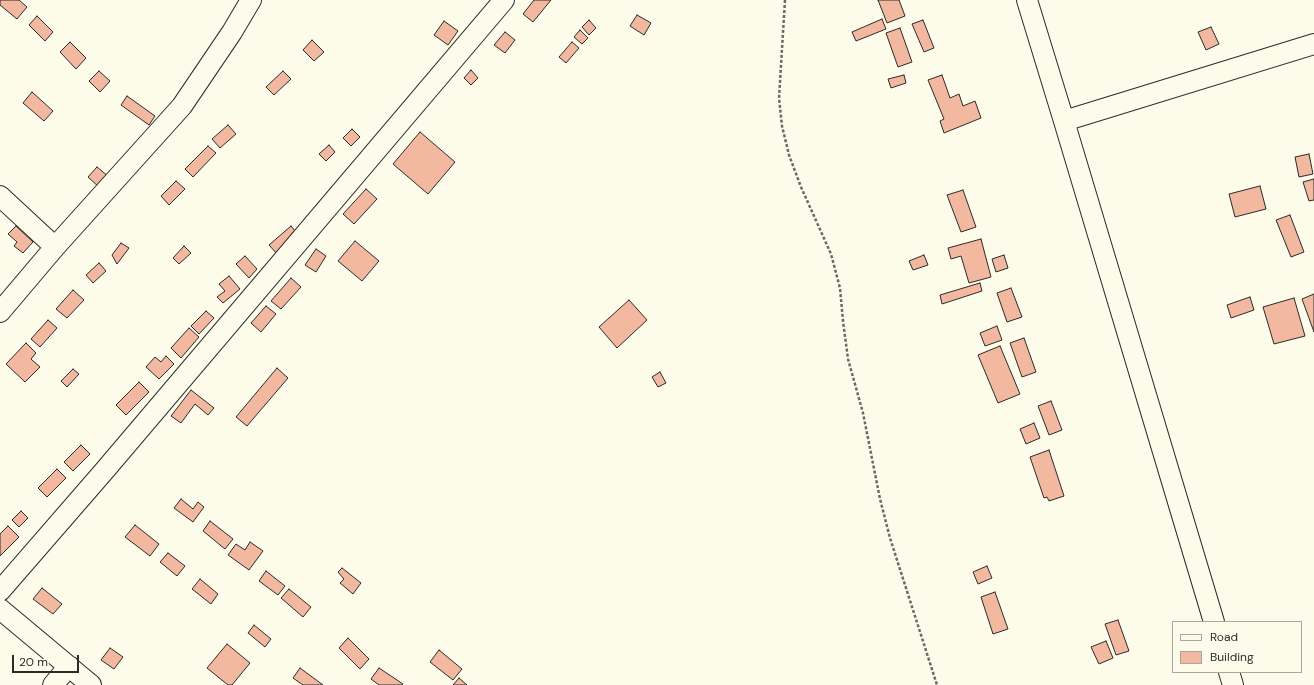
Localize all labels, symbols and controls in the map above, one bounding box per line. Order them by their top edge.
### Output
legend [1172,621,1302,673]
text: Road [1210,629,1238,645]
scale bar [14,647,81,673]
text: Building [1210,649,1254,665]
text: 20 m [19,654,48,670]

